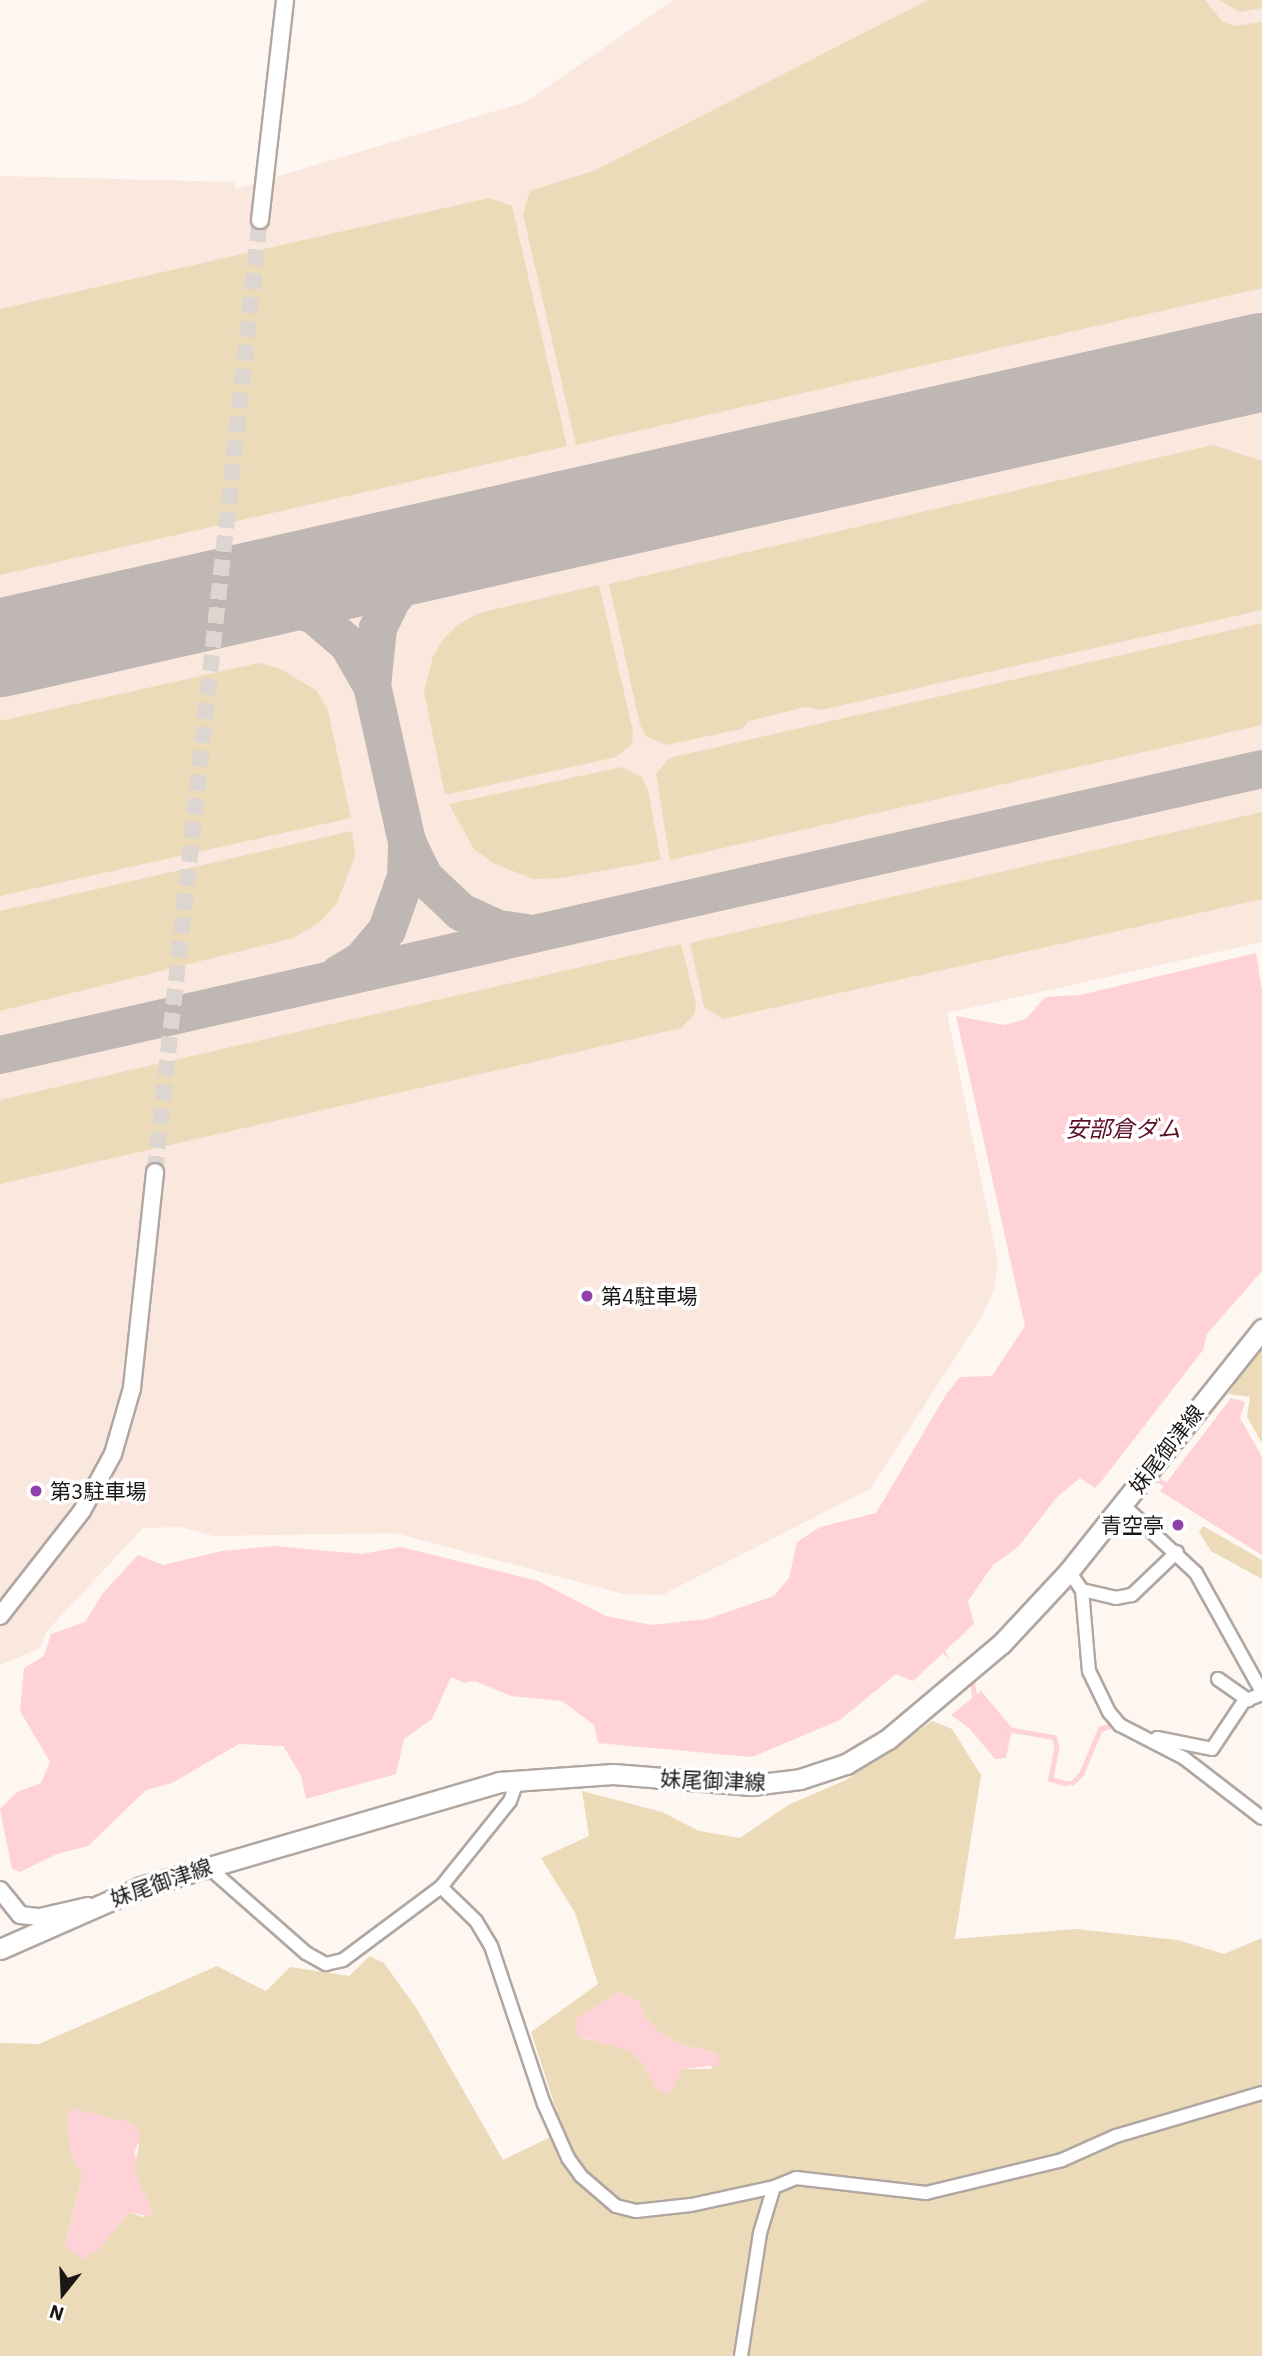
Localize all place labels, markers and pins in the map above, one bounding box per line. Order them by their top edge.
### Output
place label: 第4駐車場 [601,1283,698,1309]
marker: 第4駐車場 [579,1288,595,1304]
place label: 第3駐車場 [50,1478,147,1504]
marker: 第3駐車場 [28,1483,44,1499]
place label: 青空亭 [1101,1512,1164,1538]
marker: 青空亭 [1170,1517,1186,1533]

